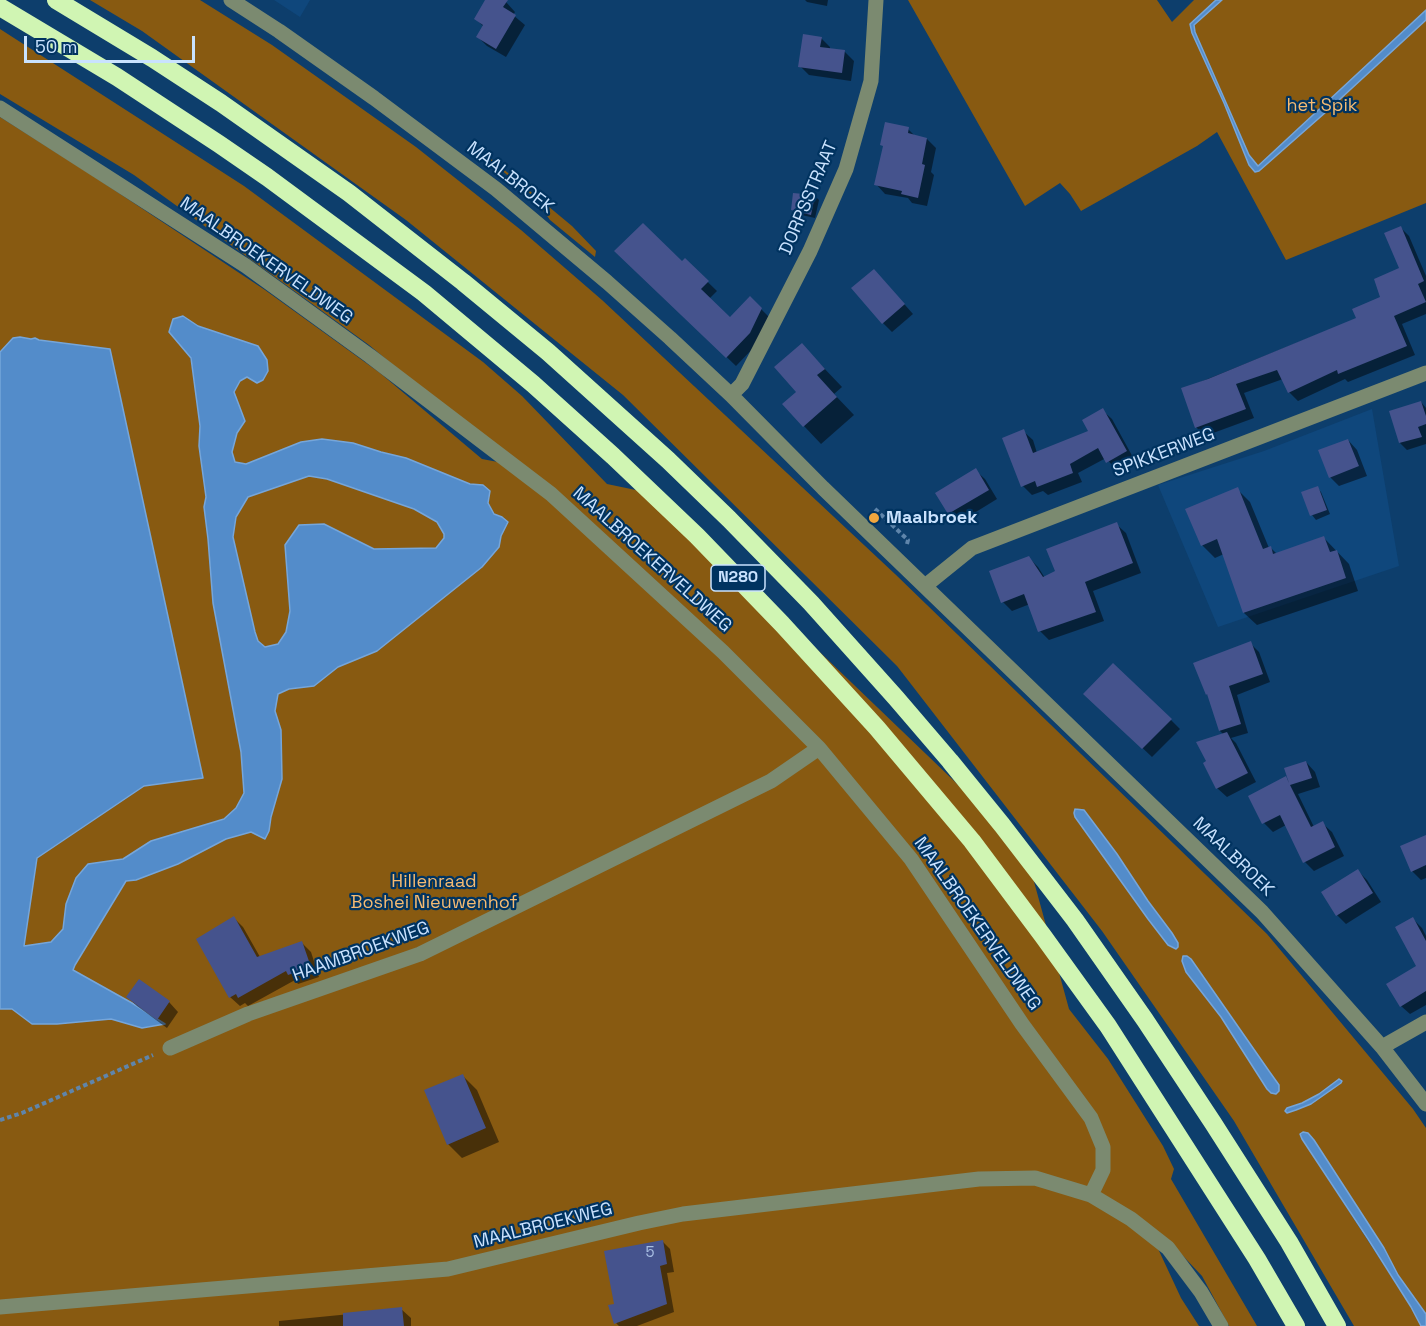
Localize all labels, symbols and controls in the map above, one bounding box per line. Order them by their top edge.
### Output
scale bar [27,24,198,62]
text: 50 m [35,35,77,58]
park label: het Spik [1287,95,1357,117]
street label: MAALBROEK [462,137,558,219]
street label: DORPSSTRAAT [775,138,843,258]
street label: MAALBROEKERVELDWEG [175,193,357,329]
street label: SPIKKERWEG [1110,424,1218,482]
street label: MAALBROEKERVELDWEG [568,483,736,637]
place label: Maalbroek [886,507,977,529]
marker: Maalbroek [867,511,881,525]
road number: N280 [711,565,765,591]
street label: MAALBROEK [1188,813,1278,901]
street label: MAALBROEKERVELDWEG [909,833,1045,1015]
park label: Hillenraad Boshei Nieuwenhof [351,871,517,914]
street label: HAAMBROEKWEG [290,917,432,987]
street label: MAALBROEKWEG [471,1198,615,1254]
house number: 5 [646,1244,654,1262]

